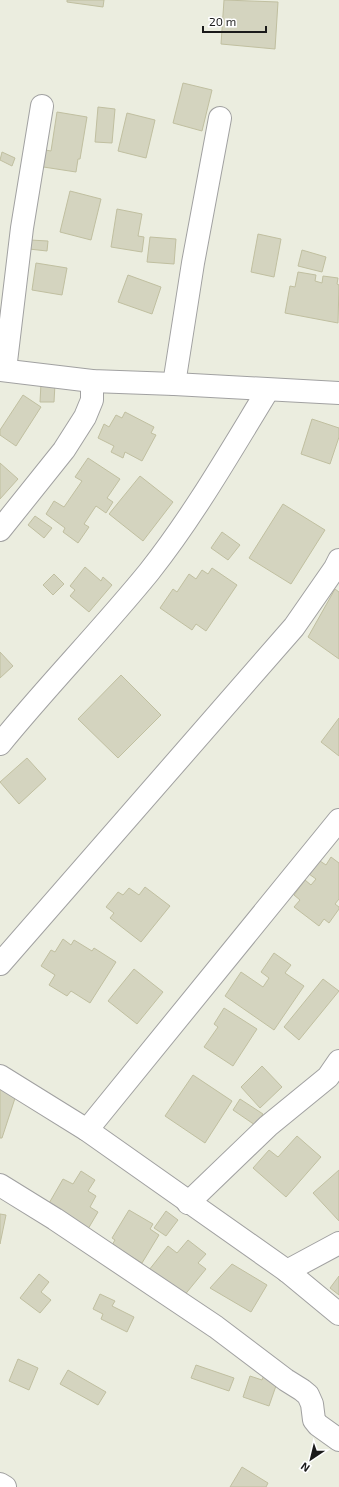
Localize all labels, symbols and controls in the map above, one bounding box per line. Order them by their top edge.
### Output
scale bar [203,8,266,34]
text: 20 m [209,14,236,28]
north arrow [291,1439,331,1479]
text: N [298,1460,312,1475]

